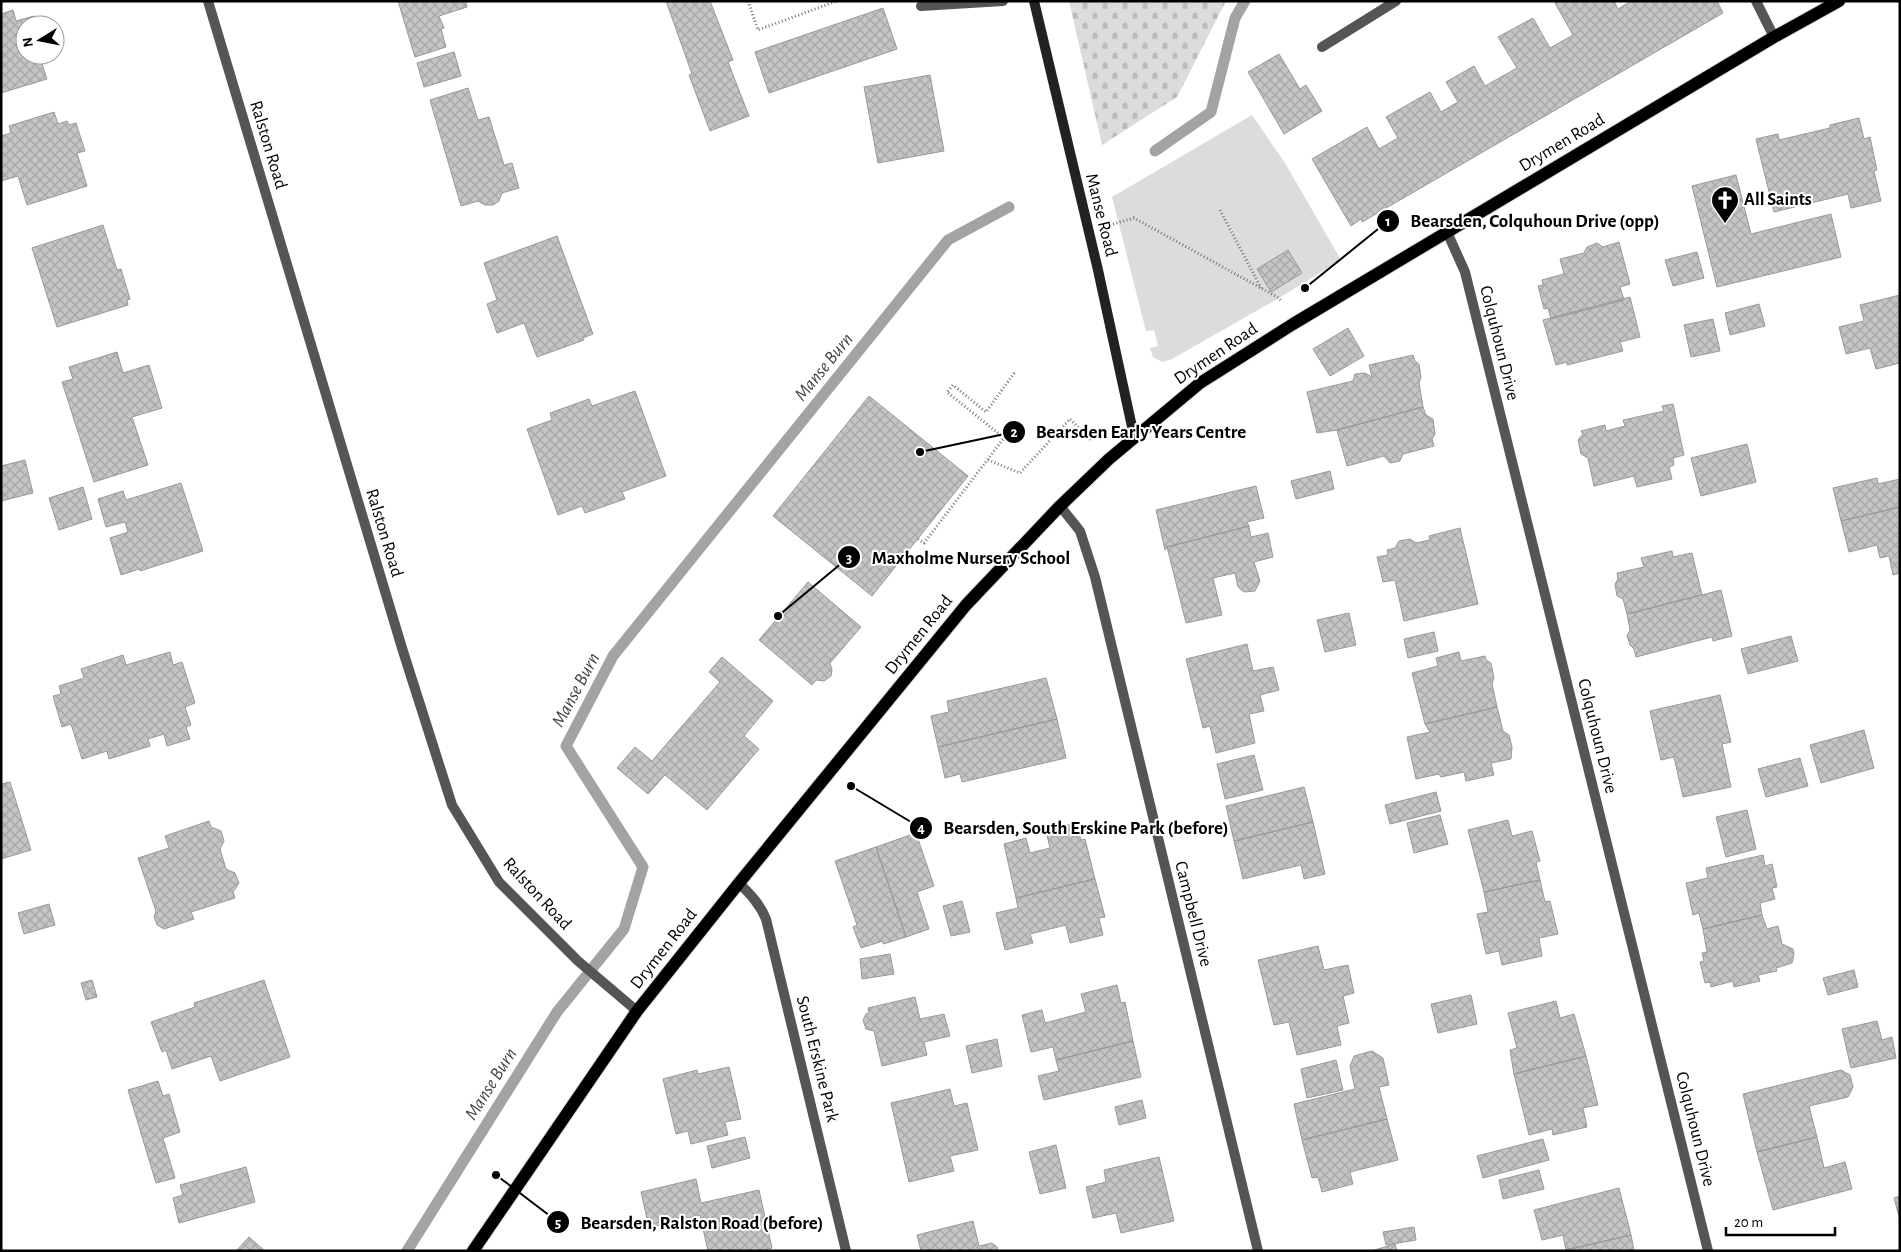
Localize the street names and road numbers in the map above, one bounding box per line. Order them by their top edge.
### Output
street label: Ralston Road [246,99,290,191]
street label: Drymen Road [1516,111,1608,175]
street label: Manse Road [1082,171,1120,259]
street label: Colquhoun Drive [1476,284,1522,402]
street label: Drymen Road [1171,320,1261,388]
street label: Ralston Road [362,487,406,579]
street label: Drymen Road [882,592,956,678]
street label: Colquhoun Drive [1574,677,1620,795]
street label: Ralston Road [499,854,575,934]
street label: Campbell Drive [1171,859,1215,969]
street label: Drymen Road [627,906,701,992]
street label: South Erskine Park [793,994,842,1125]
street label: Colquhoun Drive [1672,1070,1718,1188]

